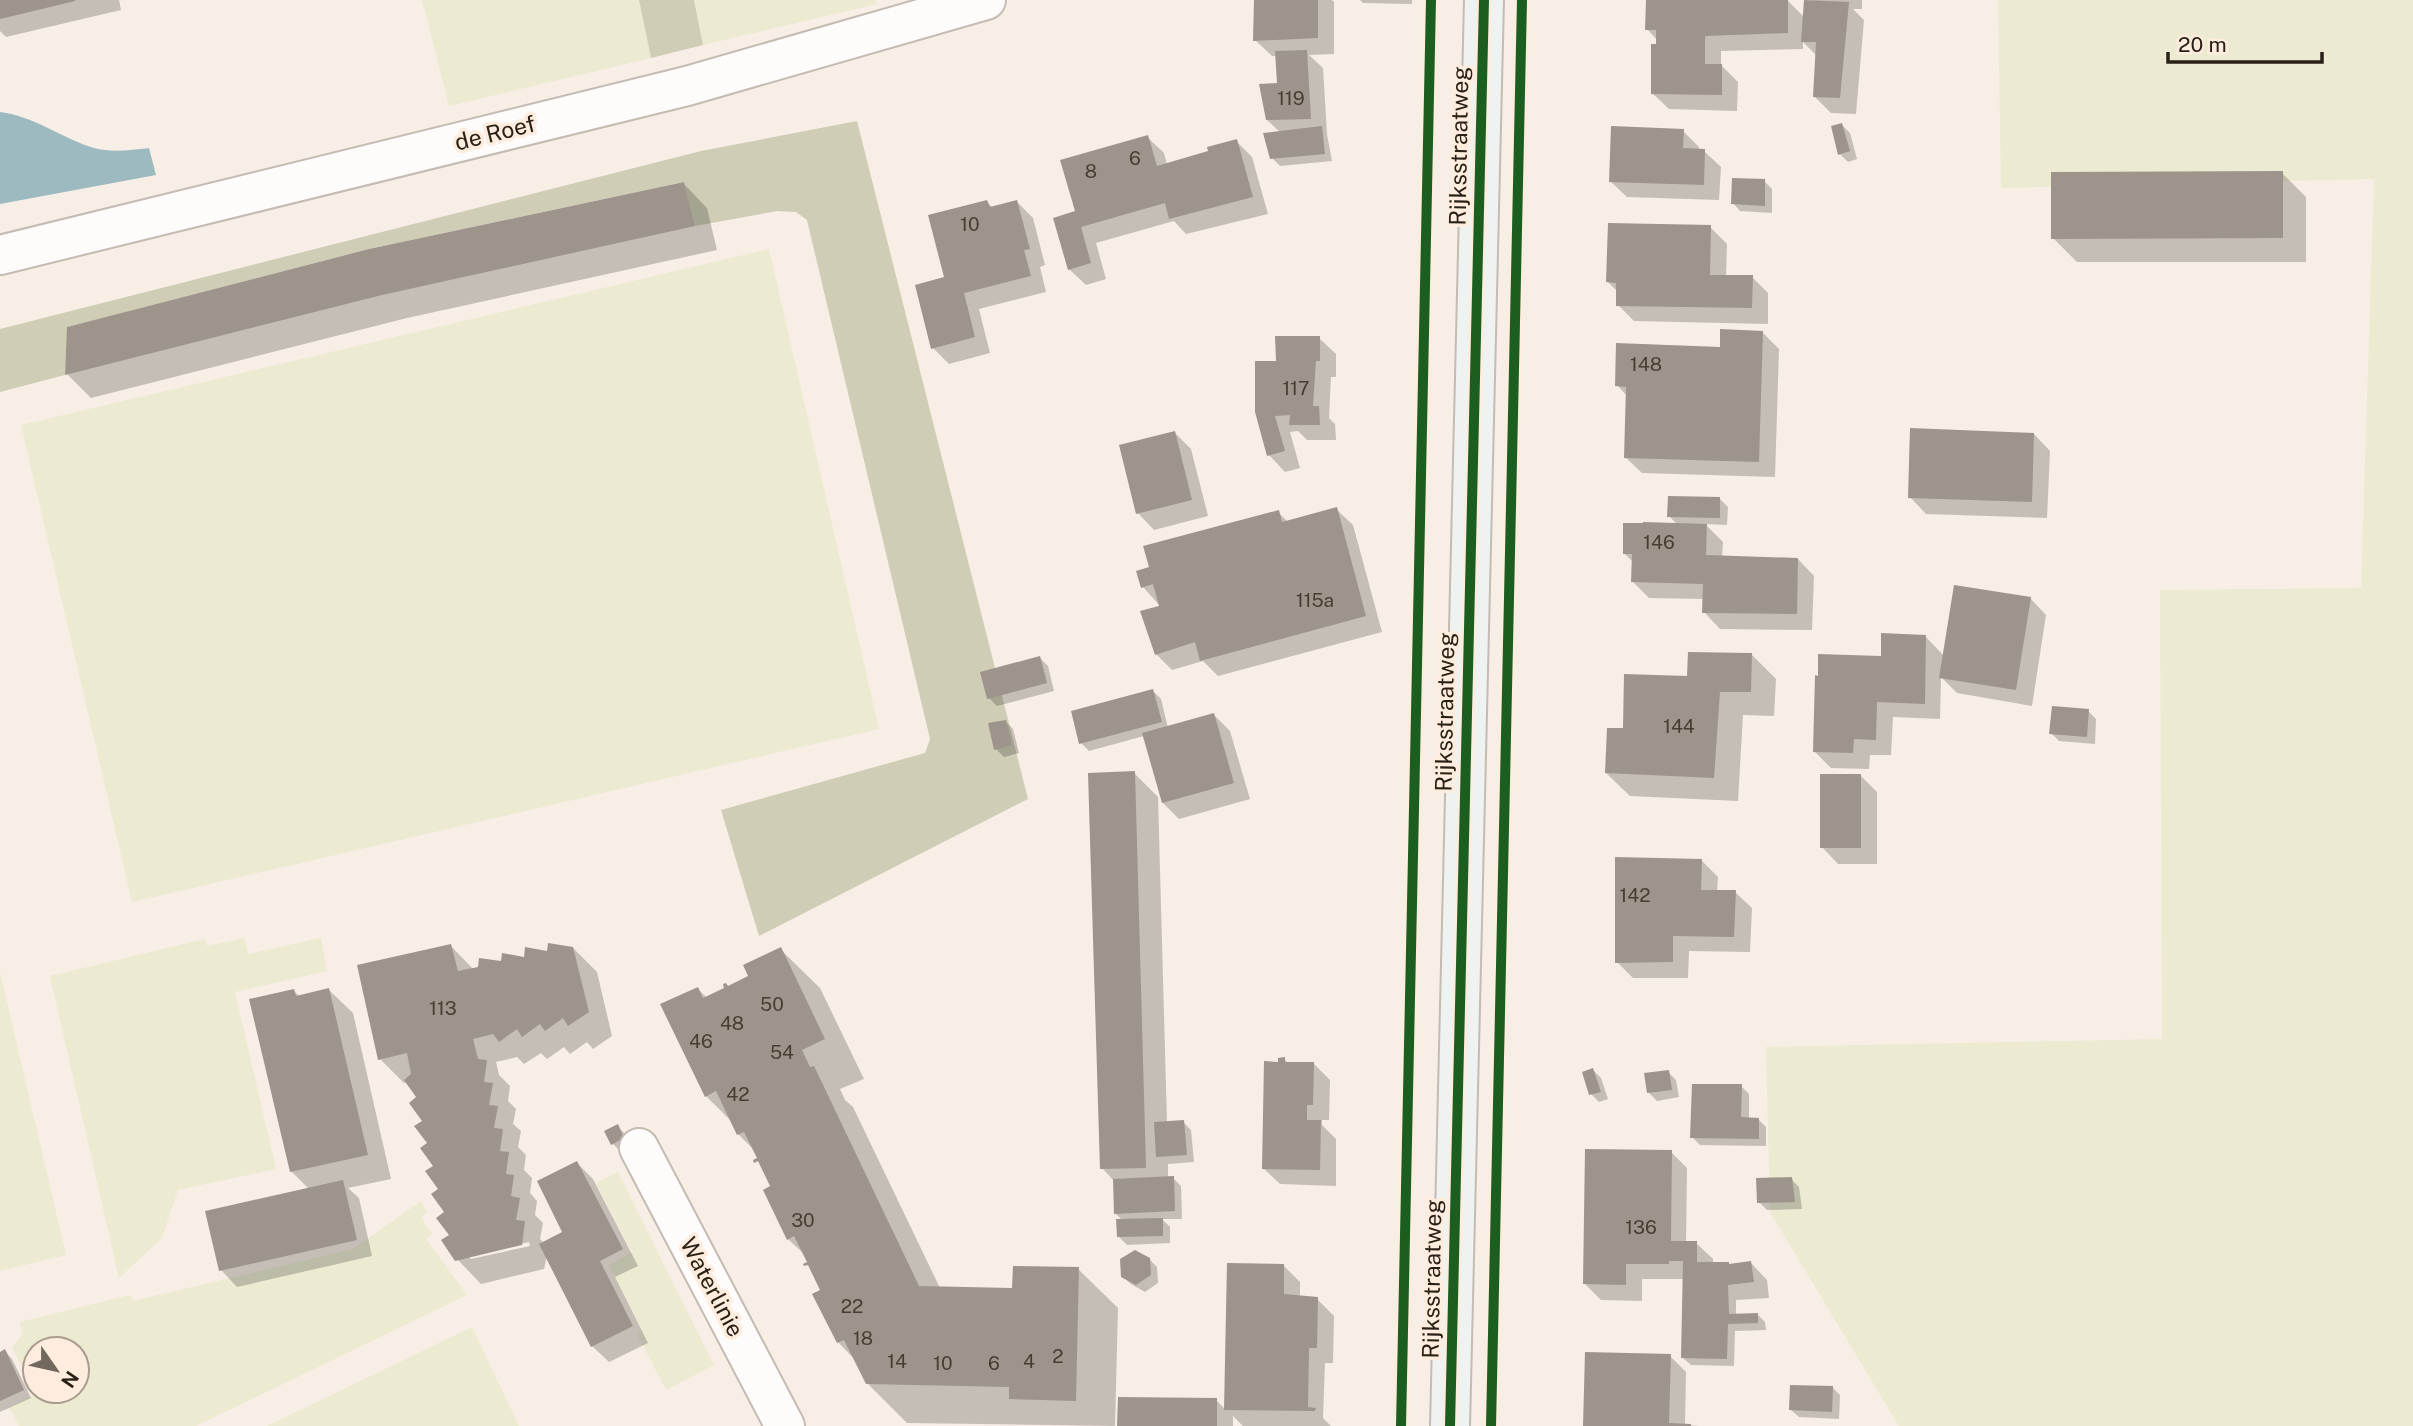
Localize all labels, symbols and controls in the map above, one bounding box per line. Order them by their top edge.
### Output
scale bar [2168,21,2322,65]
text: 20 m [2178,32,2227,57]
street label: Rijksstraatweg [1444,66,1473,226]
house number: 119 [1277,87,1305,109]
street label: de Roef [452,109,538,156]
house number: 6 [1129,147,1141,169]
house number: 8 [1085,160,1097,182]
house number: 10 [960,213,980,235]
house number: 148 [1630,353,1662,375]
house number: 117 [1283,377,1309,399]
house number: 146 [1643,531,1675,553]
house number: 115a [1296,589,1334,611]
street label: Rijksstraatweg [1430,632,1459,792]
house number: 144 [1663,715,1695,737]
house number: 142 [1620,884,1651,906]
house number: 50 [760,993,784,1015]
house number: 113 [429,997,457,1019]
house number: 48 [720,1012,744,1034]
house number: 46 [689,1030,713,1052]
house number: 54 [770,1041,794,1063]
house number: 42 [726,1083,750,1105]
street label: Rijksstraatweg [1417,1199,1446,1359]
house number: 30 [791,1209,815,1231]
house number: 136 [1625,1216,1657,1238]
street label: Waterlinie [675,1233,750,1341]
house number: 22 [841,1295,863,1317]
house number: 18 [853,1327,873,1349]
north arrow [21,1335,91,1405]
house number: 2 [1052,1345,1064,1367]
house number: 14 [887,1350,907,1372]
house number: 4 [1023,1350,1035,1372]
house number: 10 [933,1352,953,1374]
house number: 6 [988,1352,1000,1374]
text: N [57,1367,83,1392]

